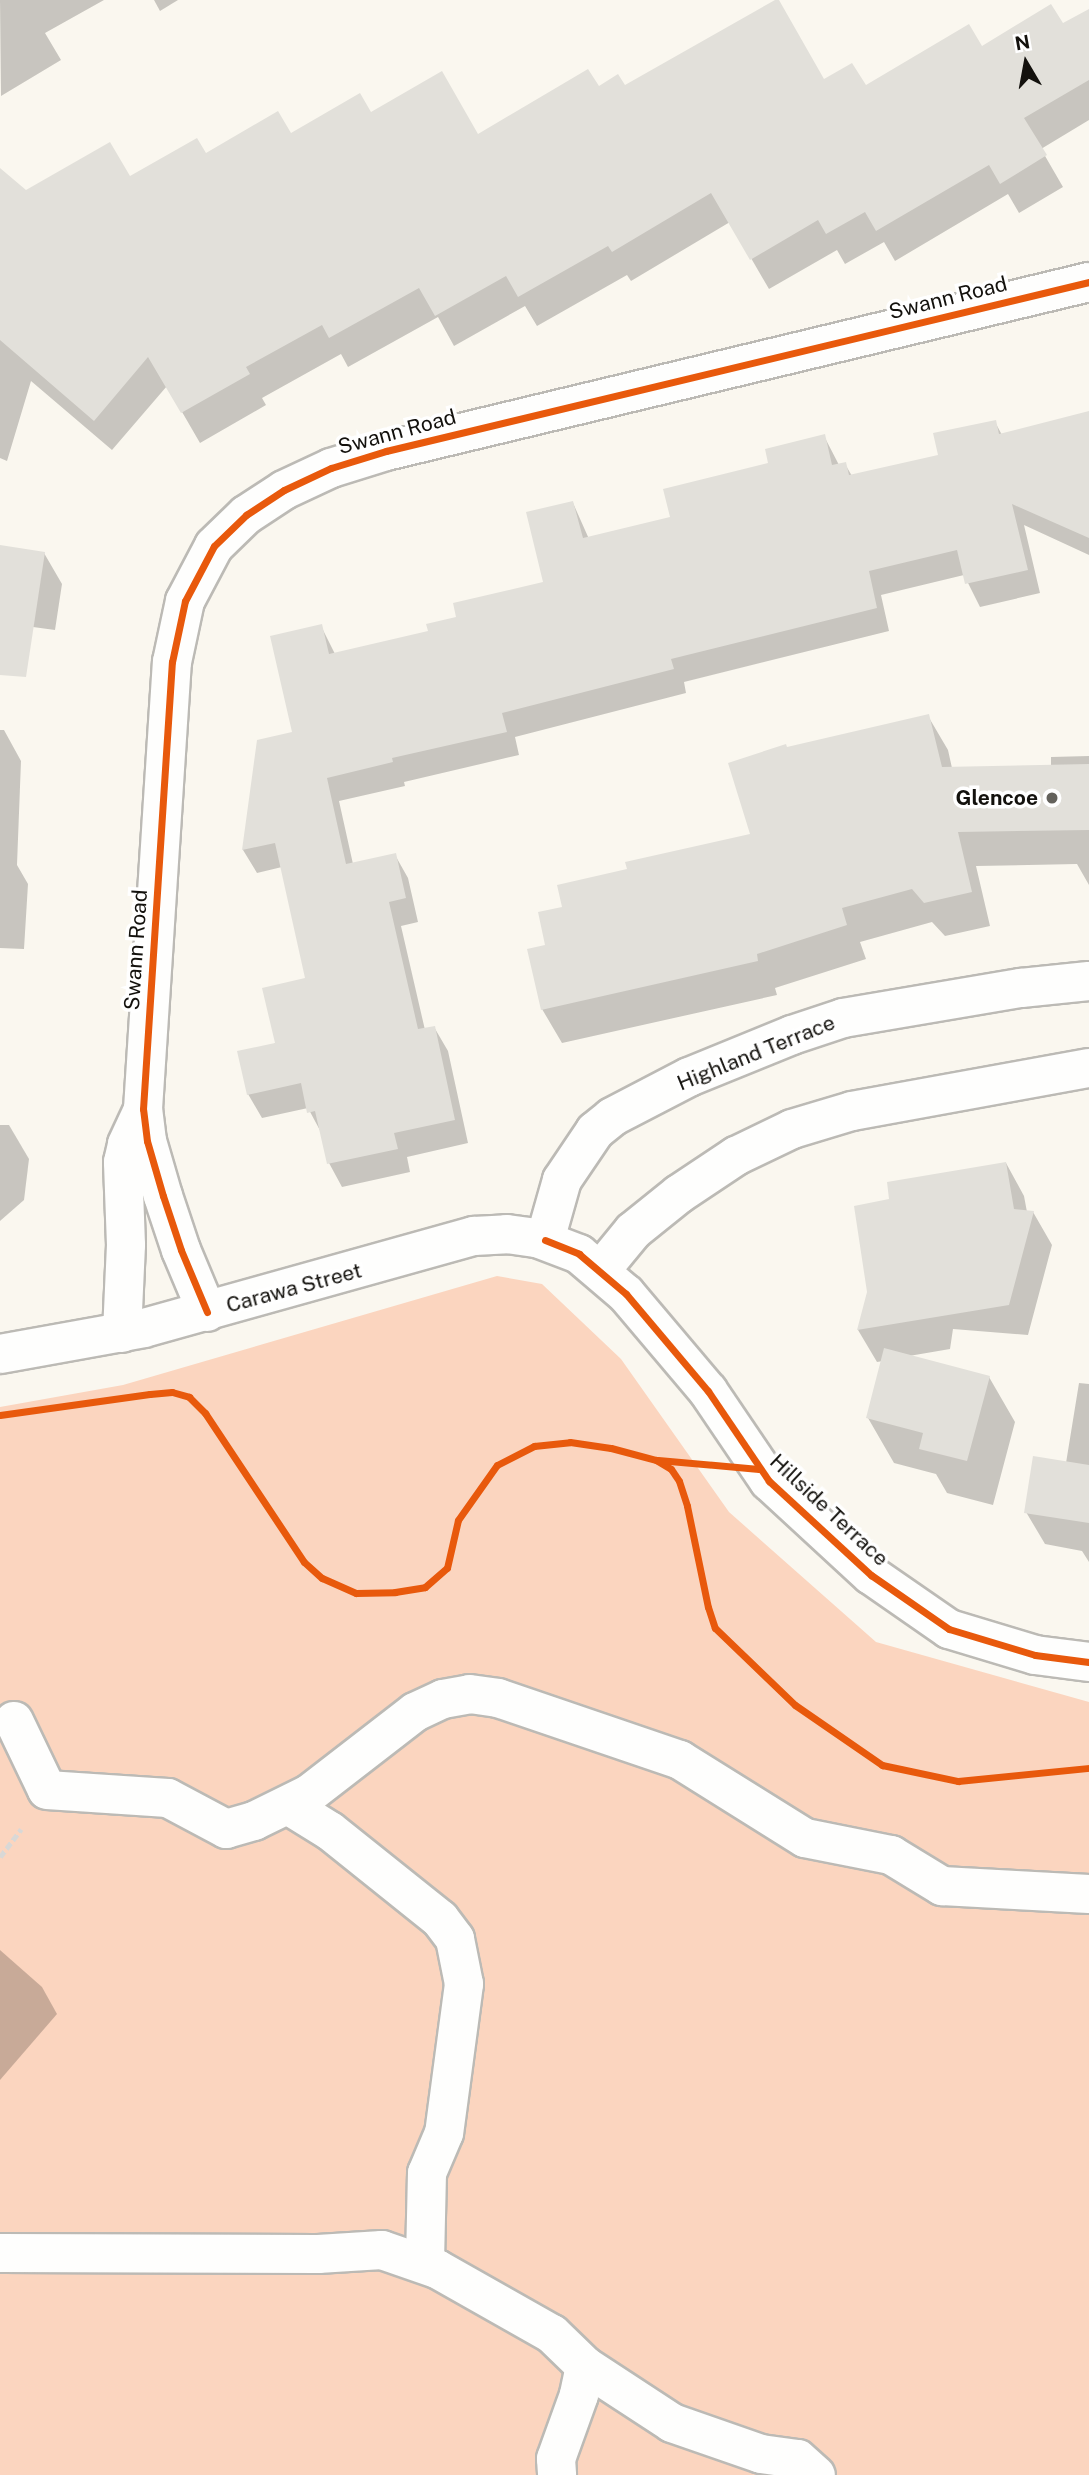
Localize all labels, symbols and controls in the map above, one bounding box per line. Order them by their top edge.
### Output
north arrow [991,28,1061,98]
text: N [1013,30,1032,54]
street label: Swann Road [886,271,1010,325]
street label: Swann Road [335,404,459,460]
place label: Glencoe [956,785,1038,811]
marker: Glencoe [1044,790,1060,806]
street label: Swann Road [119,889,153,1011]
street label: Highland Terrace [673,1010,839,1096]
street label: Carawa Street [224,1258,364,1318]
street label: Hillside Terrace [765,1449,893,1571]

